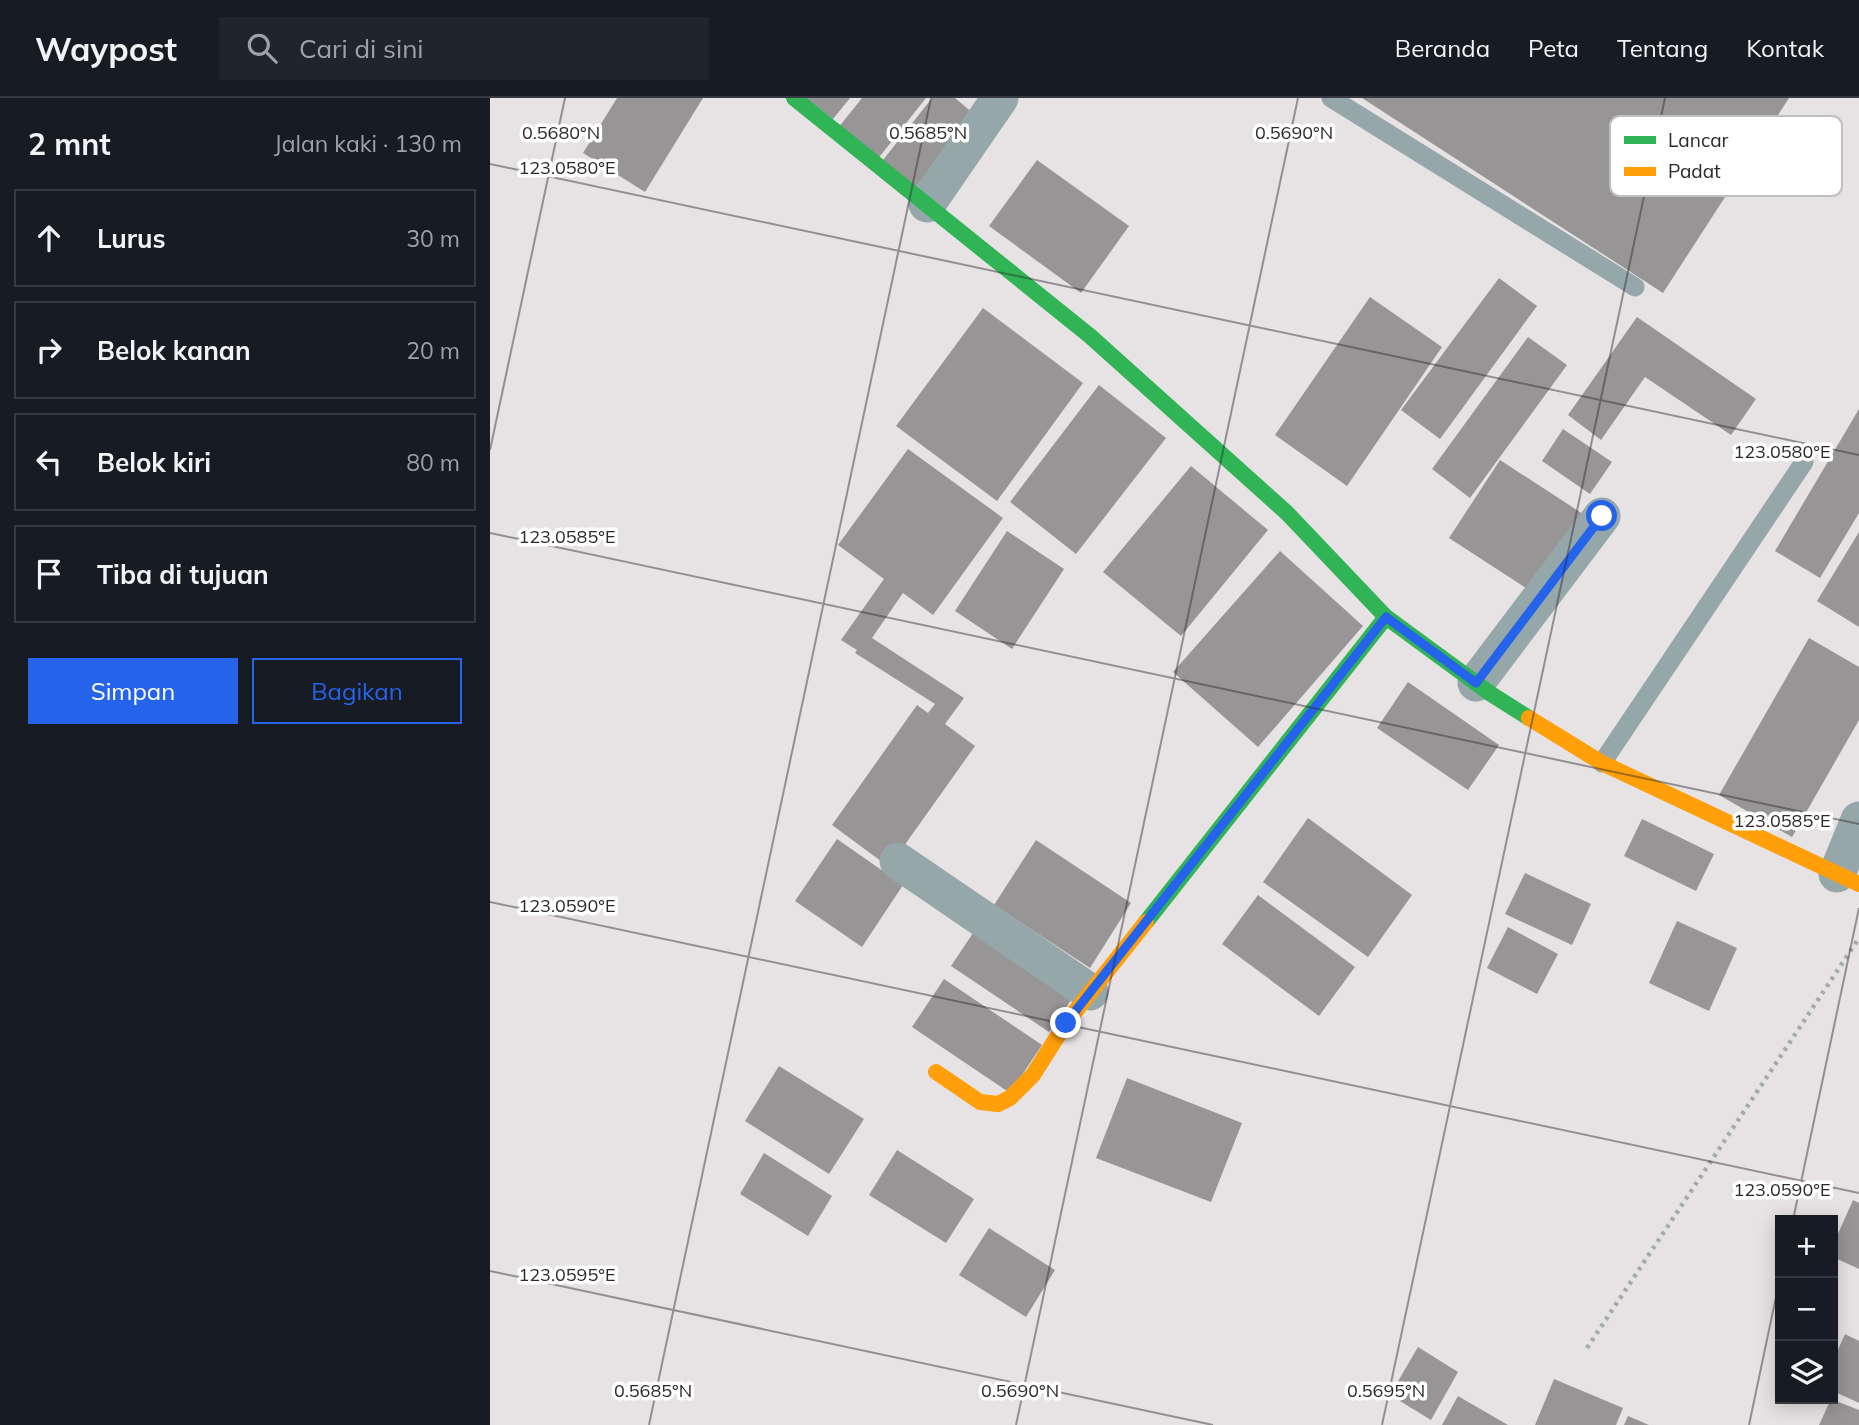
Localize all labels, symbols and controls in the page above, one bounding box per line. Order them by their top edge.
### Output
search box [219,17,709,80]
text: Waypost [35,28,177,69]
icon: search [243,29,281,67]
text: Cari di sini [299,32,424,65]
text: Beranda [1395,33,1490,63]
text: Peta [1528,33,1579,63]
text: Tentang [1617,33,1708,63]
text: Kontak [1746,33,1824,63]
legend [1610,116,1842,196]
text: 0.5680°N [522,121,600,144]
text: 0.5685°N [889,121,967,144]
text: 0.5690°N [1255,121,1333,144]
text: 2 mnt [28,125,111,163]
text: Lancar [1668,128,1729,152]
text: Jalan kaki · 130 m [274,129,462,158]
text: 123.0580°E [519,156,615,179]
text: Padat [1668,159,1721,183]
icon: ahead [30,219,68,257]
text: Lurus [97,222,166,255]
text: 30 m [406,224,460,253]
icon: right [30,331,68,369]
text: Belok kanan [97,334,251,367]
text: 20 m [406,336,460,365]
text: 123.0580°E [1734,440,1830,463]
icon: left [30,443,68,481]
text: Belok kiri [97,446,211,479]
text: 80 m [406,448,460,477]
route start [1586,500,1617,531]
text: 123.0585°E [519,525,615,548]
icon: arrive [30,555,68,593]
text: Tiba di tujuan [97,558,269,591]
button: Simpan [28,658,238,724]
button: Bagikan [252,658,462,724]
text: 123.0585°E [1734,809,1830,832]
text: 123.0590°E [519,894,615,917]
route end [1050,1007,1081,1038]
text: 123.0590°E [1734,1178,1830,1201]
map controls [1775,1215,1838,1404]
button: + [1775,1215,1838,1278]
text: 123.0595°E [519,1263,615,1286]
button: − [1775,1278,1838,1341]
button: layers [1775,1341,1838,1404]
text: 0.5685°N [614,1379,692,1402]
text: 0.5690°N [981,1379,1059,1402]
text: 0.5695°N [1347,1379,1425,1402]

